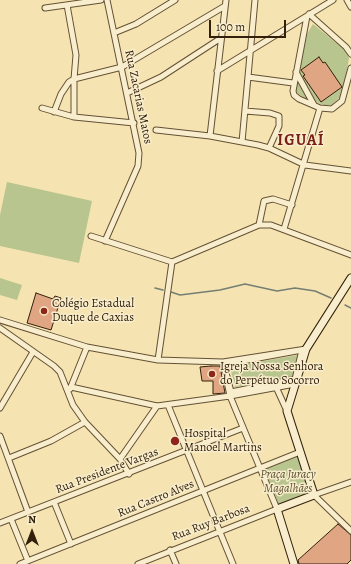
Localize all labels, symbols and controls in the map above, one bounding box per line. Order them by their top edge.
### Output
scale bar [211,12,288,38]
text: 100 m [216,19,245,35]
street label: Rua Zacarias Matos [121,49,155,145]
district label: IGUAÍ [277,131,325,151]
place label: Colégio Estadual Duque de Caxias [52,297,134,325]
marker: Colégio Estadual Duque de Caxias [39,306,49,316]
place label: Igreja Nossa Senhora do Perpétuo Socorro [220,360,323,388]
marker: Igreja Nossa Senhora do Perpétuo Socorro [207,369,217,379]
place label: Hospital Manoel Martins [184,427,262,455]
marker: Hospital Manoel Martins [169,435,181,447]
street label: Rua Presidente Vargas [54,445,160,497]
park label: Praça Juracy Magalhães [260,468,316,496]
street label: Rua Castro Alves [116,477,196,521]
street label: Rua Ruy Barbosa [170,502,252,544]
north arrow [12,512,52,552]
text: N [28,512,36,527]

